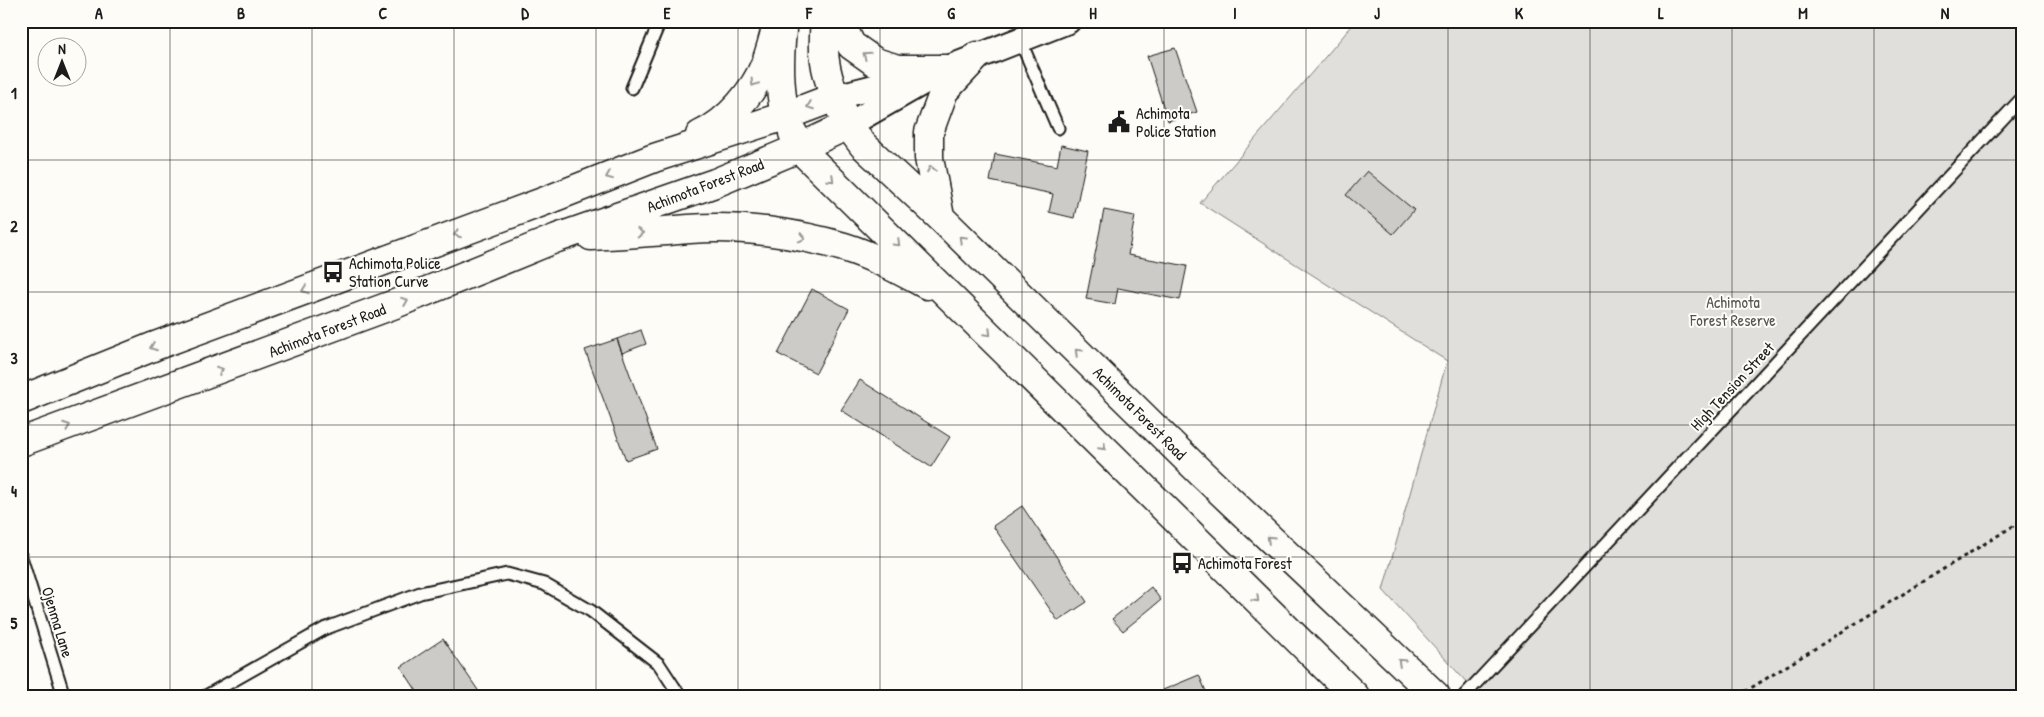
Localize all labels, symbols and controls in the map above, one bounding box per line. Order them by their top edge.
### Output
text: A [95,2,103,24]
text: B [237,2,245,24]
text: C [379,2,388,24]
text: D [521,2,529,24]
text: E [663,2,671,24]
text: F [805,2,813,24]
text: G [947,2,955,24]
text: H [1089,2,1097,24]
text: I [1233,2,1237,24]
text: J [1374,2,1380,24]
text: K [1515,2,1524,24]
text: L [1658,2,1664,24]
text: M [1798,2,1808,24]
text: N [1941,2,1950,24]
north arrow [38,38,88,88]
text: N [58,39,66,58]
one-way arrow [862,52,872,61]
one-way arrow [751,77,761,86]
text: 1 [11,82,17,104]
one-way arrow [806,100,815,111]
place label: Achimota Police Station [1136,102,1216,142]
public building icon: Achimota Police Station [1106,109,1132,135]
street label: Achimota Forest Road [643,153,767,217]
one-way arrow [926,165,937,174]
one-way arrow [605,169,614,180]
one-way arrow [825,173,834,182]
text: 2 [10,215,18,237]
one-way arrow [453,228,462,238]
one-way arrow [636,228,644,239]
one-way arrow [797,232,806,243]
one-way arrow [959,236,968,245]
one-way arrow [891,238,900,247]
place label: Achimota Police Station Curve [349,252,441,292]
bus stop icon: Achimota Police Station Curve [320,259,346,285]
one-way arrow [301,284,309,294]
park label: Achimota Forest Reserve [1689,291,1776,331]
one-way arrow [400,296,409,307]
street label: Achimota Forest Road [265,298,389,362]
one-way arrow [982,327,991,336]
street label: High Tension Street [1685,336,1779,435]
one-way arrow [149,342,157,352]
text: 3 [10,347,18,369]
one-way arrow [1075,349,1084,358]
street label: Achimota Forest Road [1089,362,1191,464]
one-way arrow [215,366,224,376]
one-way arrow [62,422,71,432]
one-way arrow [1098,441,1107,450]
text: 4 [11,480,17,502]
one-way arrow [1267,536,1276,545]
bus stop icon: Achimota Forest [1169,550,1195,576]
place label: Achimota Forest [1198,552,1292,574]
street label: Ojenma Lane [37,584,79,661]
one-way arrow [1250,593,1259,602]
text: 5 [11,612,18,634]
one-way arrow [1397,659,1406,668]

